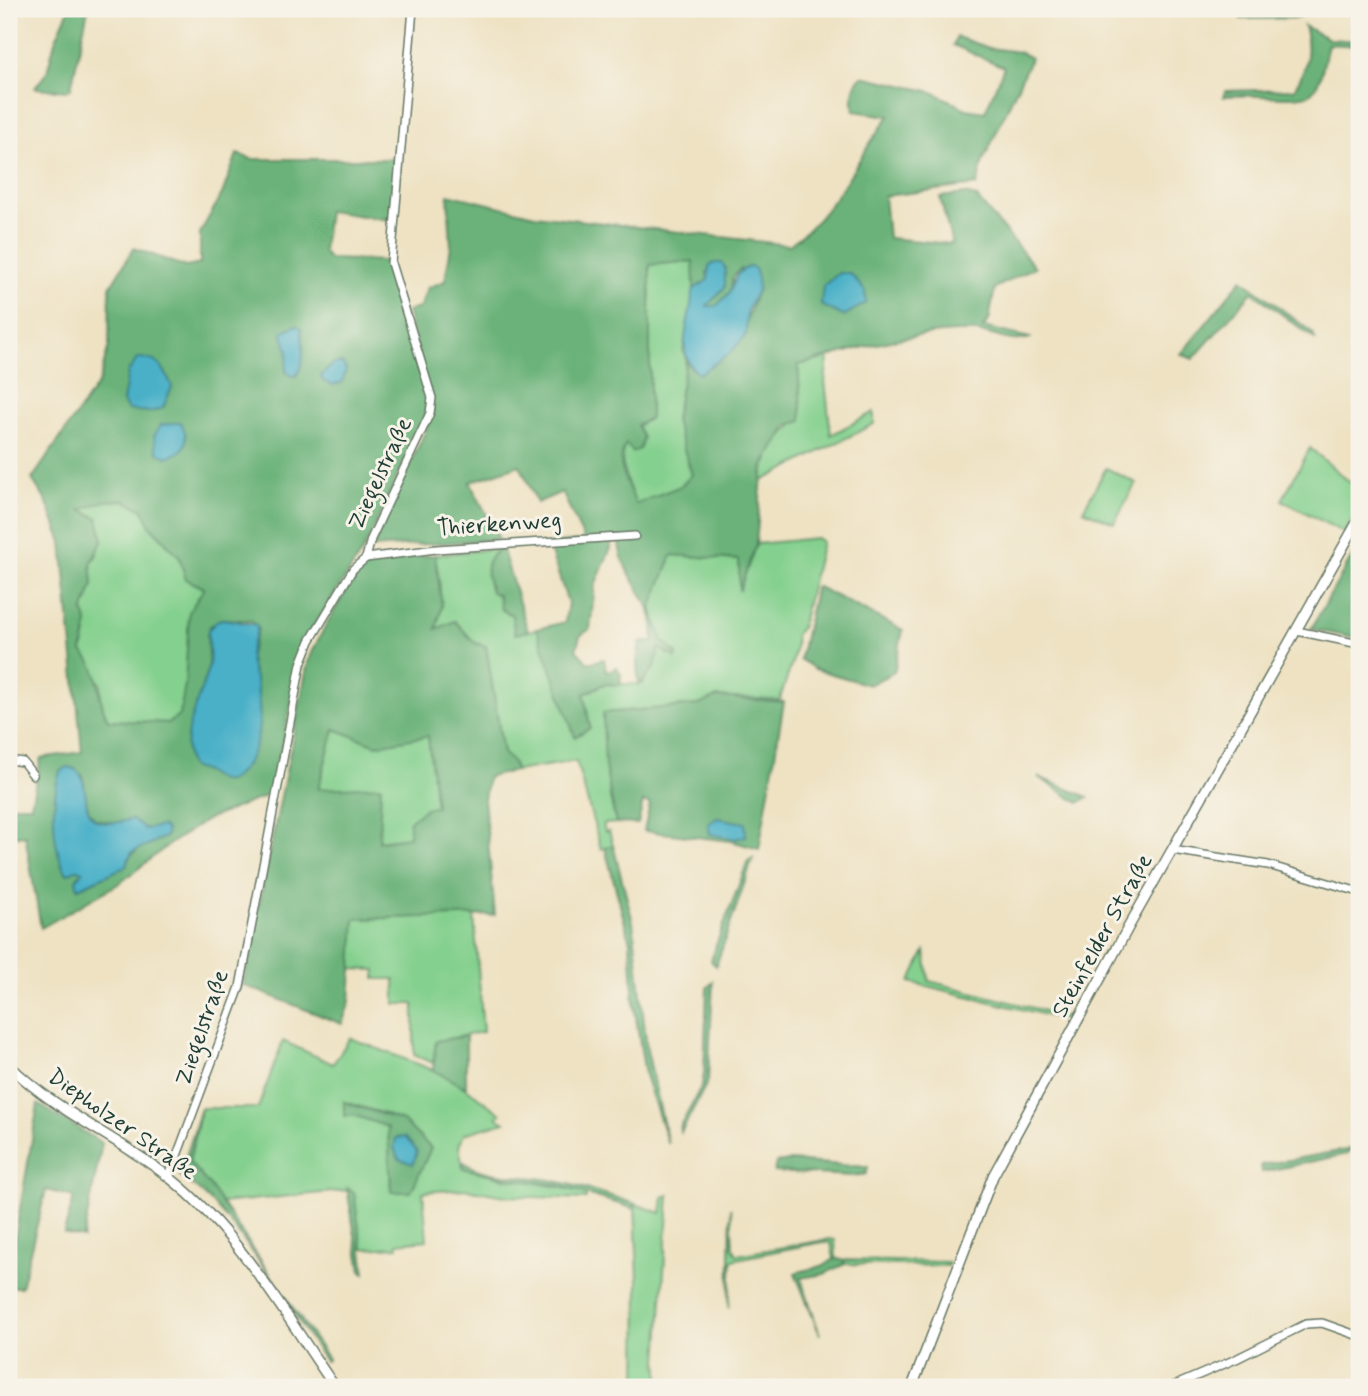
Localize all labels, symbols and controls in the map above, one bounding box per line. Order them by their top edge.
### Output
street label: Ziegelstraße [342,413,422,536]
street label: Thierkenweg [436,506,562,544]
street label: Steinfelder Straße [1046,849,1160,1023]
street label: Ziegelstraße [169,966,239,1090]
street label: Diepholzer Straße [41,1062,203,1188]

